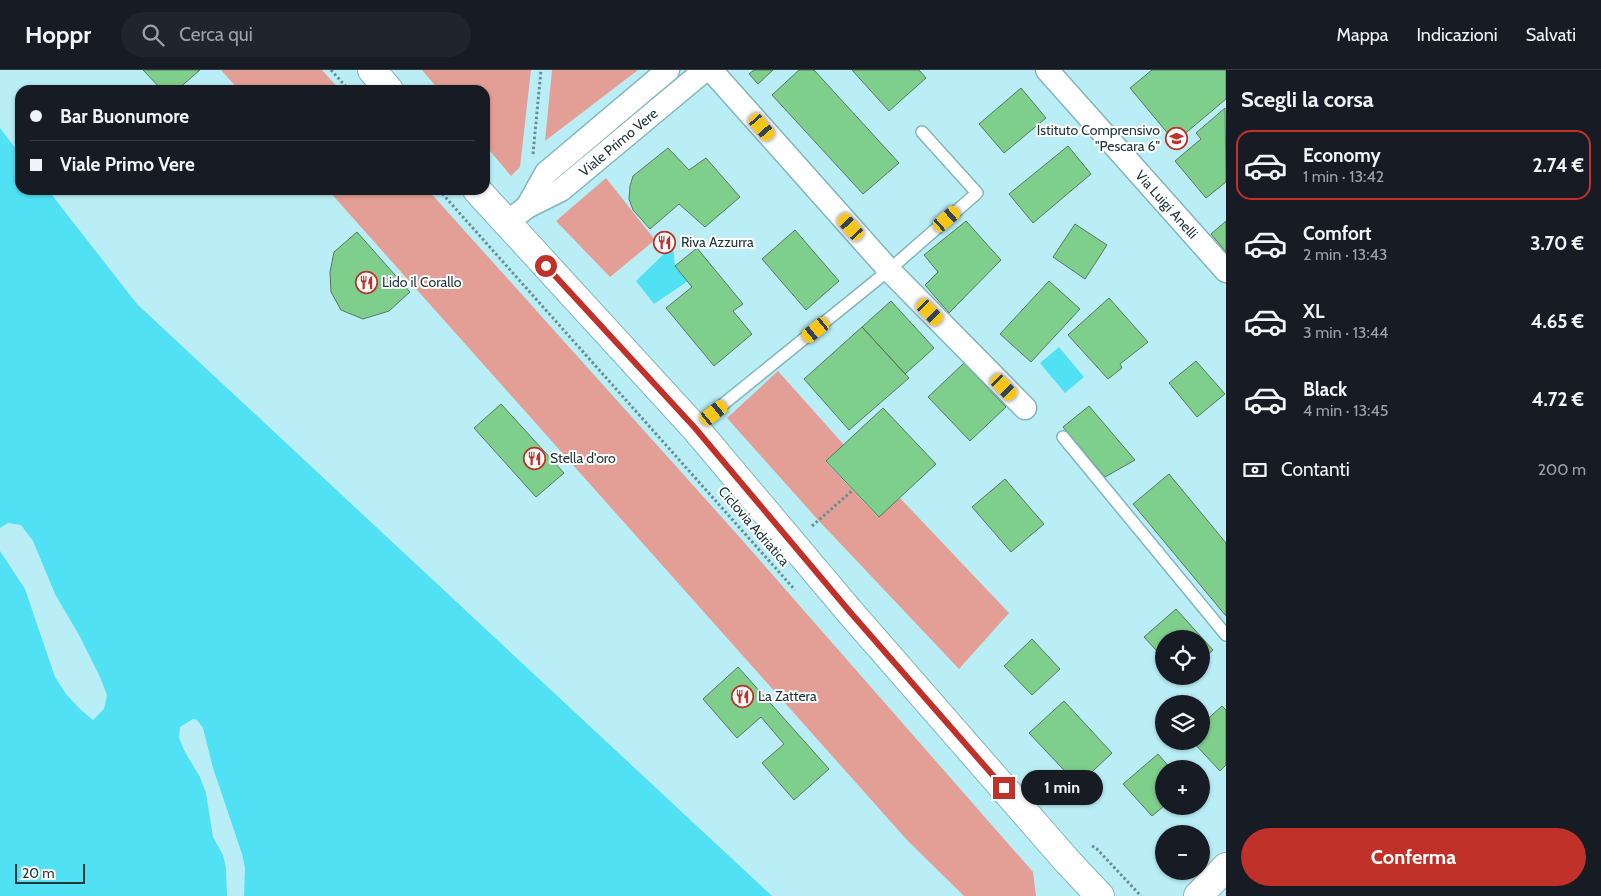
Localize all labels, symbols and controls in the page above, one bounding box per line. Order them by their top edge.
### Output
search box [121,12,471,57]
text: Hoppr [25,20,91,49]
icon: search [139,21,167,49]
text: Cerca qui [179,23,253,46]
text: Mappa [1337,24,1388,46]
text: Indicazioni [1416,24,1498,46]
text: Salvati [1526,24,1576,46]
text: Scegli la corsa [1241,86,1374,113]
street label: Viale Primo Vere [575,104,661,180]
text: Bar Buonumore [60,105,189,128]
car [746,111,777,143]
place label: Istituto Comprensivo "Pescara 6" [1037,121,1160,155]
school or university icon: Istituto Comprensivo "Pescara 6" [1164,126,1188,150]
icon: car [1243,143,1288,188]
text: Economy [1303,144,1381,167]
text: Viale Primo Vere [60,153,195,176]
text: 2.74 € [1532,154,1584,177]
street label: Via Luigi Anelli [1131,166,1202,242]
text: 1 min · 13:42 [1303,167,1384,186]
car [930,203,963,235]
car [835,211,866,243]
icon: car [1243,221,1288,266]
text: Comfort [1303,222,1372,245]
restaurant icon: Riva Azzurra [653,230,677,254]
text: 3.70 € [1530,232,1584,255]
place label: Riva Azzurra [681,233,754,251]
text: 2 min · 13:43 [1303,245,1387,264]
route start [535,255,557,277]
restaurant icon: Lido il Corallo [354,270,378,294]
place label: Lido il Corallo [382,273,462,291]
car [914,296,945,328]
icon: car [1243,299,1288,344]
text: XL [1303,300,1324,323]
text: 4.65 € [1531,310,1584,333]
car [799,315,832,345]
text: 3 min · 13:44 [1303,323,1388,342]
car [988,371,1019,403]
icon: car [1243,377,1288,422]
text: Black [1303,378,1347,401]
text: 4.72 € [1532,388,1584,411]
car [697,398,730,428]
text: 4 min · 13:45 [1303,401,1388,420]
restaurant icon: Stella d'oro [522,446,546,470]
place label: Stella d'oro [550,449,616,467]
icon: cash [1241,456,1269,484]
text: Contanti [1281,458,1350,481]
text: 200 m [1538,460,1586,479]
street label: Ciclovia Adriatica [714,482,794,570]
map controls [1155,630,1210,880]
button: locate [1155,630,1210,685]
restaurant icon: La Zattera [730,684,754,708]
place label: La Zattera [758,687,817,705]
button: layers [1155,695,1210,750]
button: + [1155,760,1210,815]
callout: 1 min [1022,770,1104,806]
route end [993,777,1015,799]
text: 1 min [1044,778,1080,797]
button: − [1155,825,1210,880]
button: Conferma [1241,828,1586,886]
scale bar [15,861,85,884]
text: 20 m [22,864,55,882]

